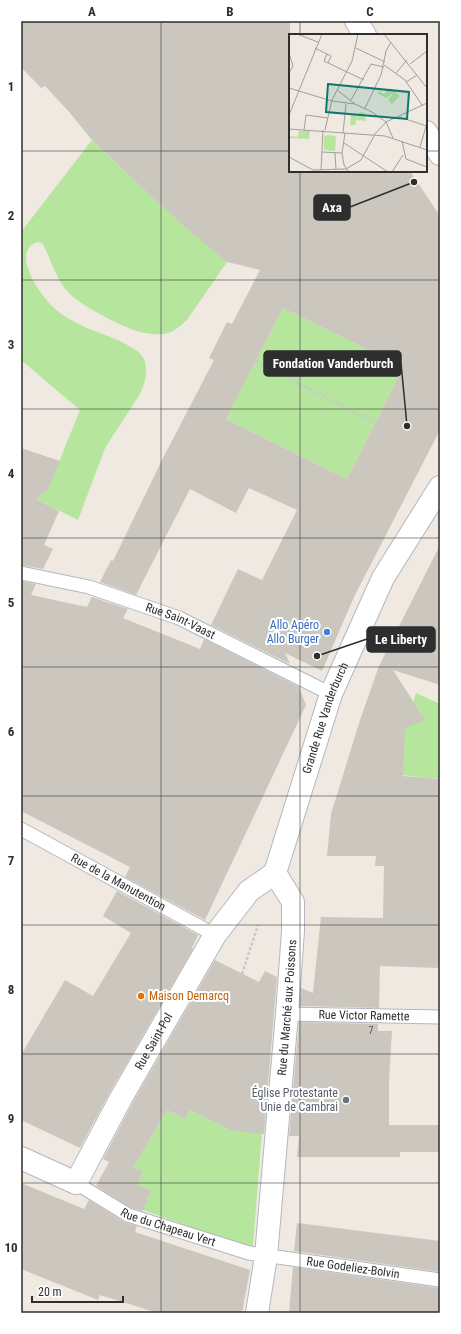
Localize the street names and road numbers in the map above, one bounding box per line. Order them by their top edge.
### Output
street label: Rue Saint-Vaast [144,600,218,642]
street label: Grande Rue Vanderburch [300,660,351,775]
street label: Rue de la Manutention [69,851,168,914]
street label: Rue du Marché aux Poissons [275,939,299,1076]
street label: Rue Victor Ramette [318,1008,410,1023]
street label: Rue Saint-Pol [132,1011,175,1072]
street label: Rue du Chapeau Vert [118,1205,218,1249]
street label: Rue Godeliez-Bolvin [306,1254,401,1281]

